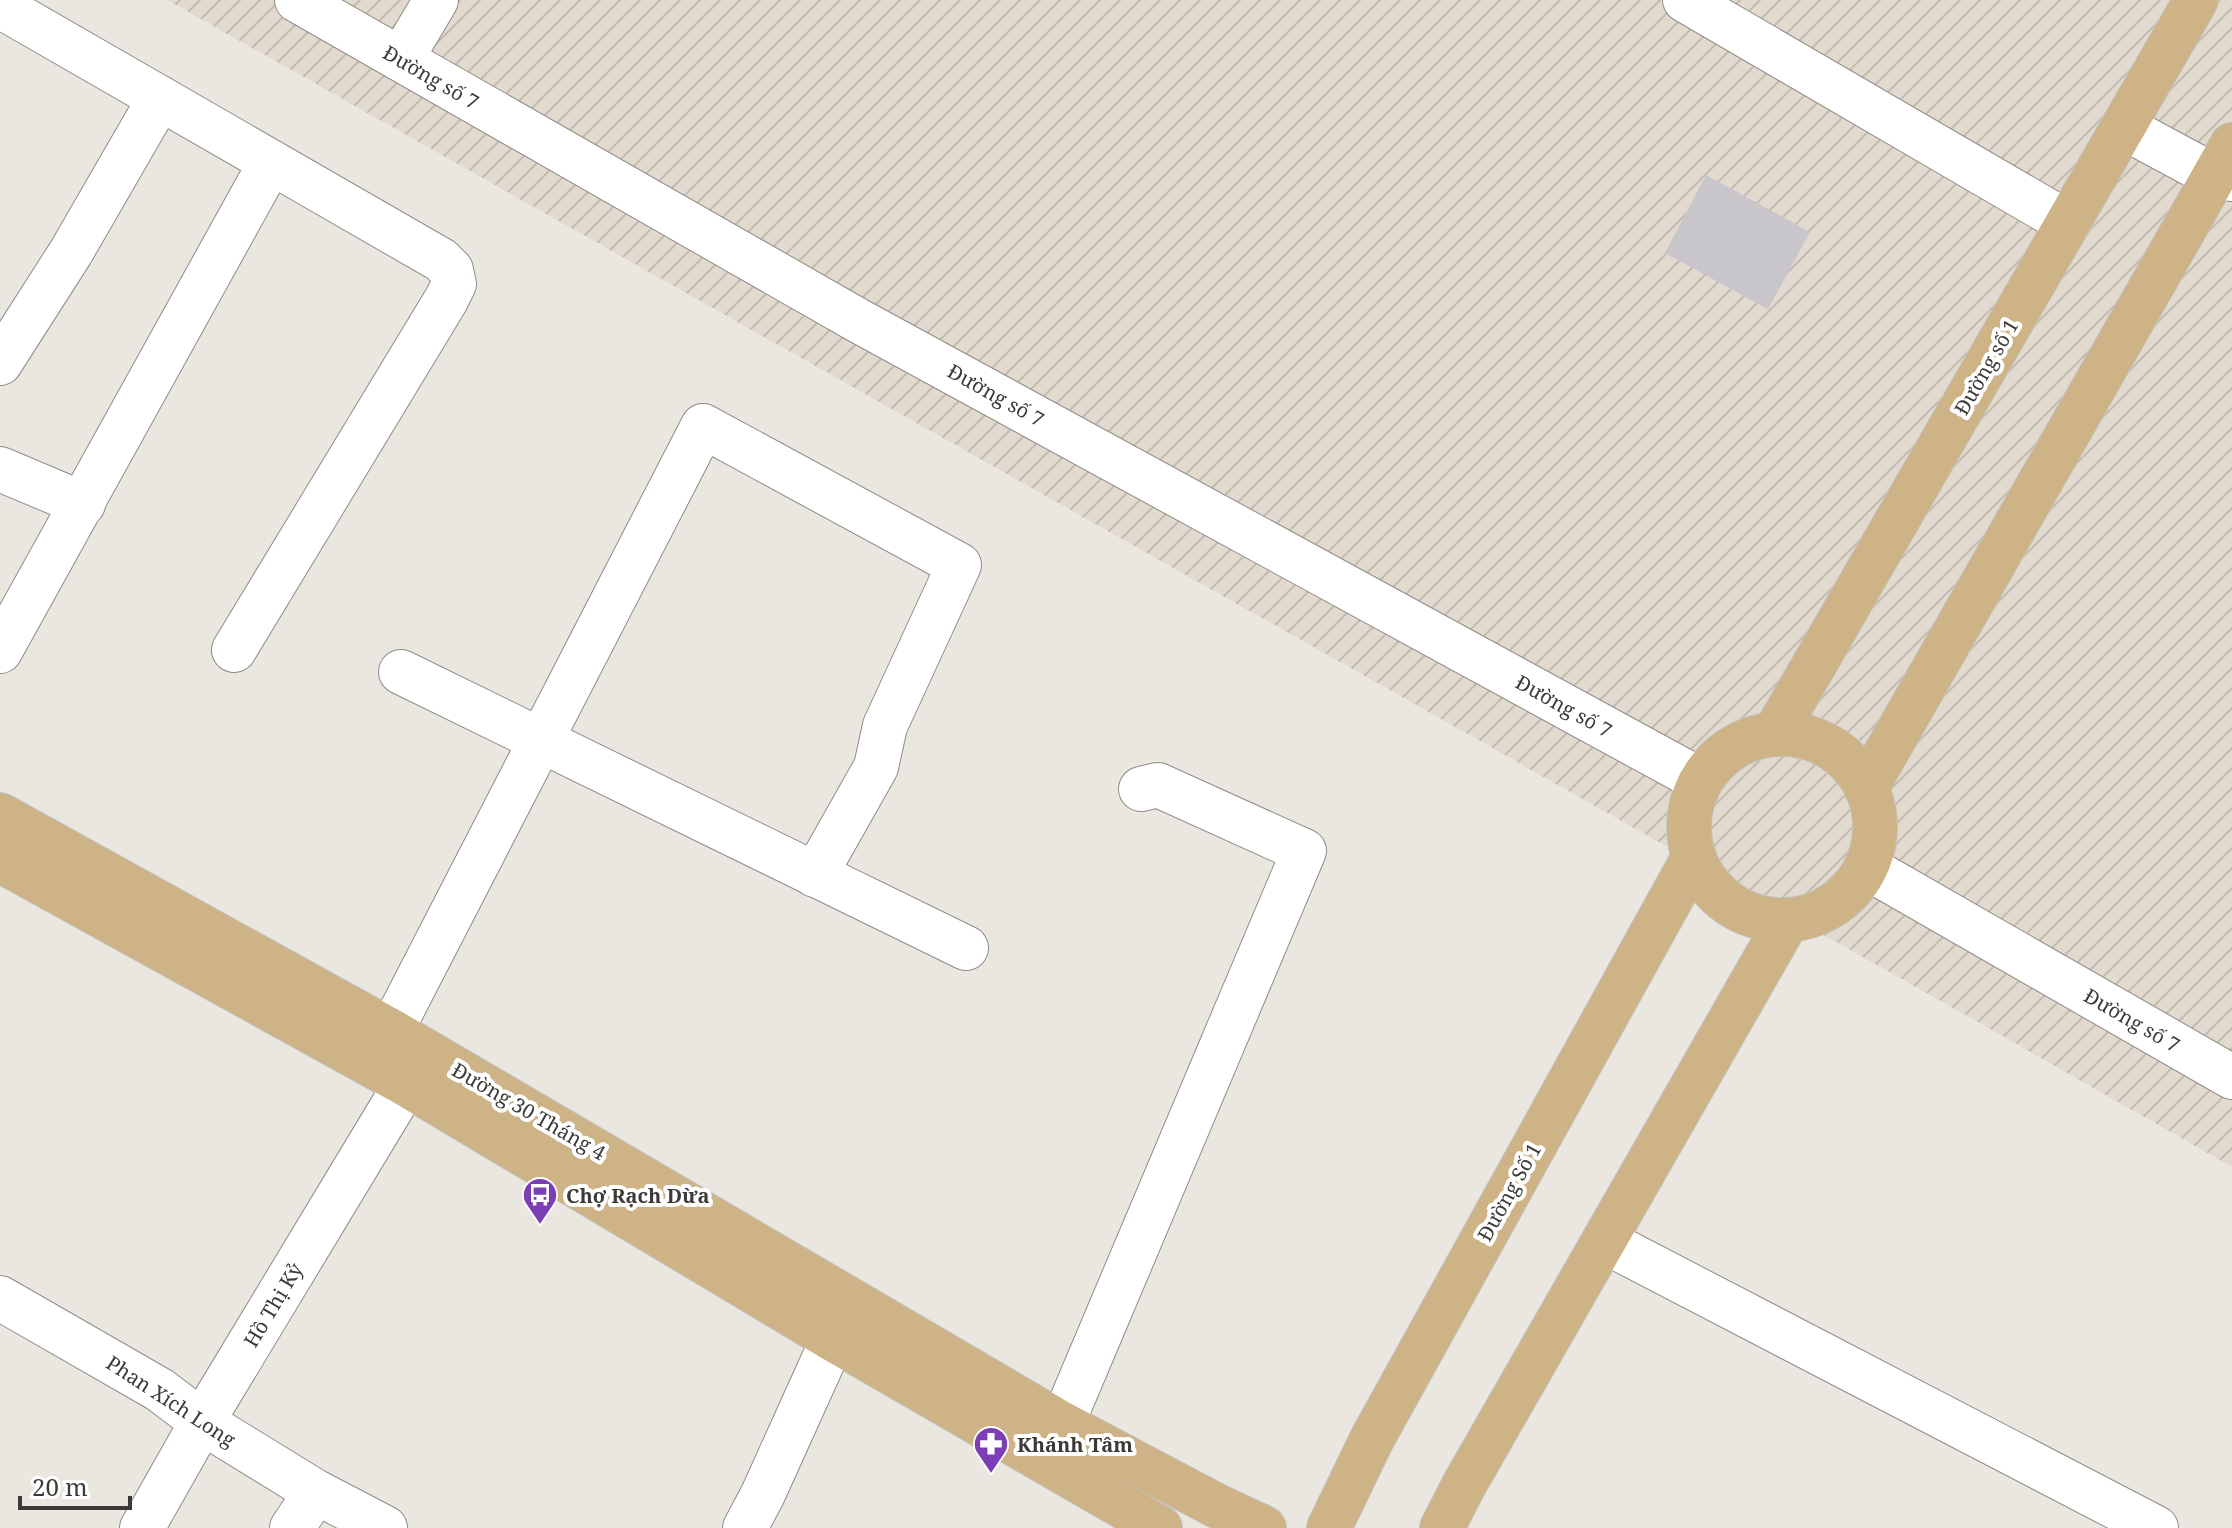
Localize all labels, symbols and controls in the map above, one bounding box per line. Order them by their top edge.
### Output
street label: Đường số 7 [378,39,484,115]
street label: Đường số 1 [1948,314,2024,420]
street label: Đường số 7 [943,357,1049,433]
street label: Đường số 7 [1511,668,1617,744]
street label: Đường số 7 [2079,982,2185,1058]
street label: Đường 30 Tháng 4 [447,1056,611,1166]
street label: Đường Số 1 [1471,1138,1547,1246]
bus stop icon: Chợ Rạch Dừa [521,1176,559,1226]
place label: Chợ Rạch Dừa [566,1182,710,1209]
street label: Hồ Thị Kỷ [237,1257,309,1352]
street label: Phan Xích Long [101,1349,241,1453]
pharmacy icon: Khánh Tâm [972,1425,1010,1475]
place label: Khánh Tâm [1017,1431,1133,1458]
scale bar [20,1460,130,1510]
text: 20 m [32,1470,88,1503]

